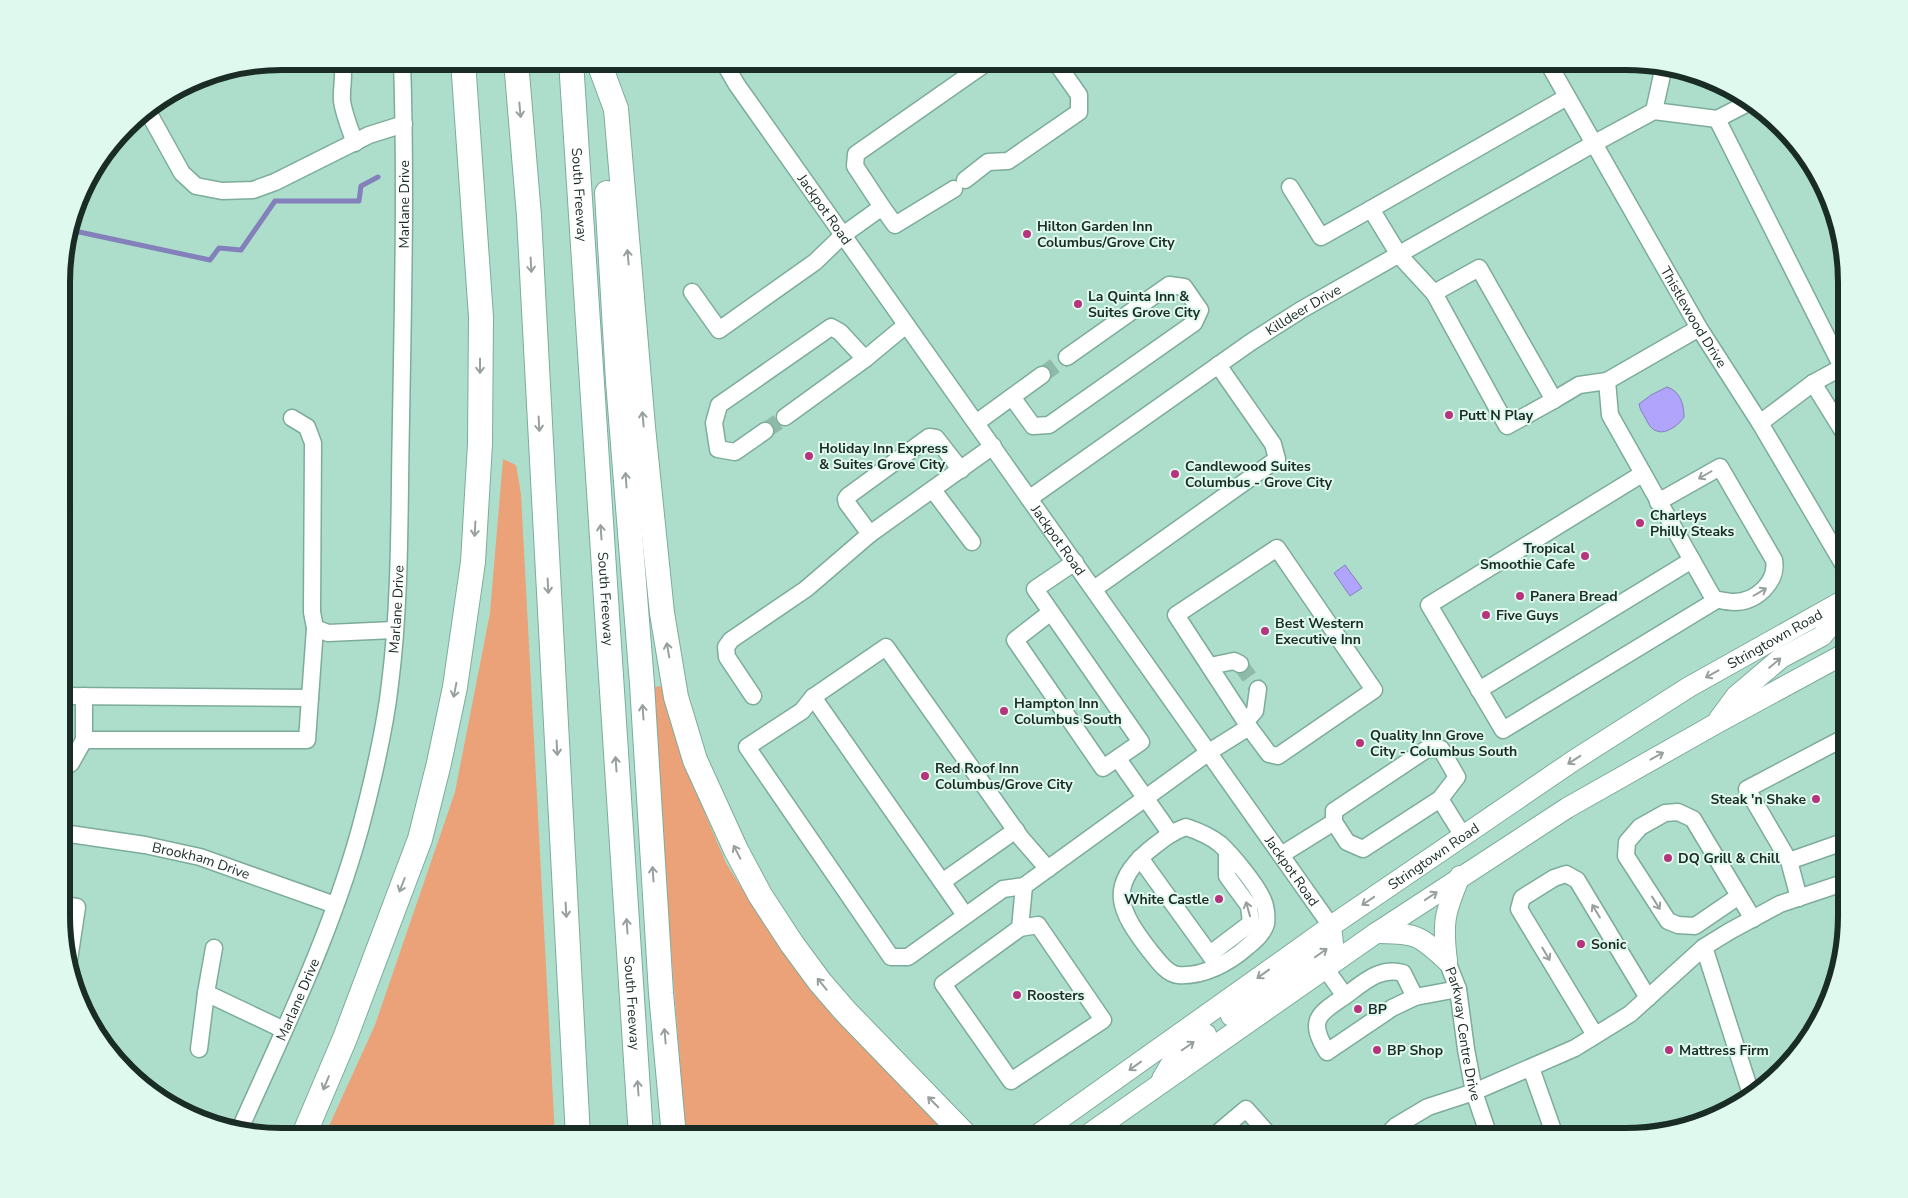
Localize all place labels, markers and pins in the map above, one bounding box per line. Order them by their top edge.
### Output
place label: Hilton Garden Inn Columbus/Grove City [1037,217,1175,252]
marker: Hilton Garden Inn Columbus/Grove City [1021,228,1033,240]
place label: La Quinta Inn & Suites Grove City [1088,287,1201,322]
marker: La Quinta Inn & Suites Grove City [1072,298,1084,310]
place label: Putt N Play [1459,406,1534,425]
marker: Putt N Play [1443,409,1455,421]
place label: Holiday Inn Express & Suites Grove City [819,439,948,474]
marker: Holiday Inn Express & Suites Grove City [803,450,815,462]
place label: Candlewood Suites Columbus - Grove City [1185,457,1333,492]
marker: Candlewood Suites Columbus - Grove City [1169,468,1181,480]
place label: Charleys Philly Steaks [1650,506,1734,541]
marker: Charleys Philly Steaks [1634,517,1646,529]
place label: Tropical Smoothie Cafe [1480,539,1576,574]
marker: Tropical Smoothie Cafe [1579,550,1591,562]
place label: Panera Bread [1530,587,1618,606]
marker: Panera Bread [1514,590,1526,602]
place label: Five Guys [1496,606,1559,625]
marker: Five Guys [1480,609,1492,621]
place label: Best Western Executive Inn [1275,614,1364,649]
marker: Best Western Executive Inn [1259,625,1271,637]
place label: Hampton Inn Columbus South [1014,694,1122,729]
marker: Hampton Inn Columbus South [998,705,1010,717]
place label: Quality Inn Grove City - Columbus South [1370,726,1517,761]
marker: Quality Inn Grove City - Columbus South [1354,737,1366,749]
place label: Red Roof Inn Columbus/Grove City [935,759,1073,794]
marker: Red Roof Inn Columbus/Grove City [919,770,931,782]
place label: Steak 'n Shake [1710,790,1806,809]
marker: Steak 'n Shake [1810,793,1822,805]
place label: DQ Grill & Chill [1678,849,1780,868]
marker: DQ Grill & Chill [1662,852,1674,864]
place label: White Castle [1124,890,1209,909]
marker: White Castle [1213,893,1225,905]
place label: Sonic [1591,935,1627,954]
marker: Sonic [1575,938,1587,950]
place label: Roosters [1027,986,1085,1005]
marker: Roosters [1011,989,1023,1001]
place label: BP [1368,1000,1387,1019]
marker: BP [1352,1003,1364,1015]
place label: BP Shop [1387,1041,1443,1060]
place label: Mattress Firm [1679,1041,1769,1060]
marker: BP Shop [1371,1044,1383,1056]
marker: Mattress Firm [1663,1044,1675,1056]

